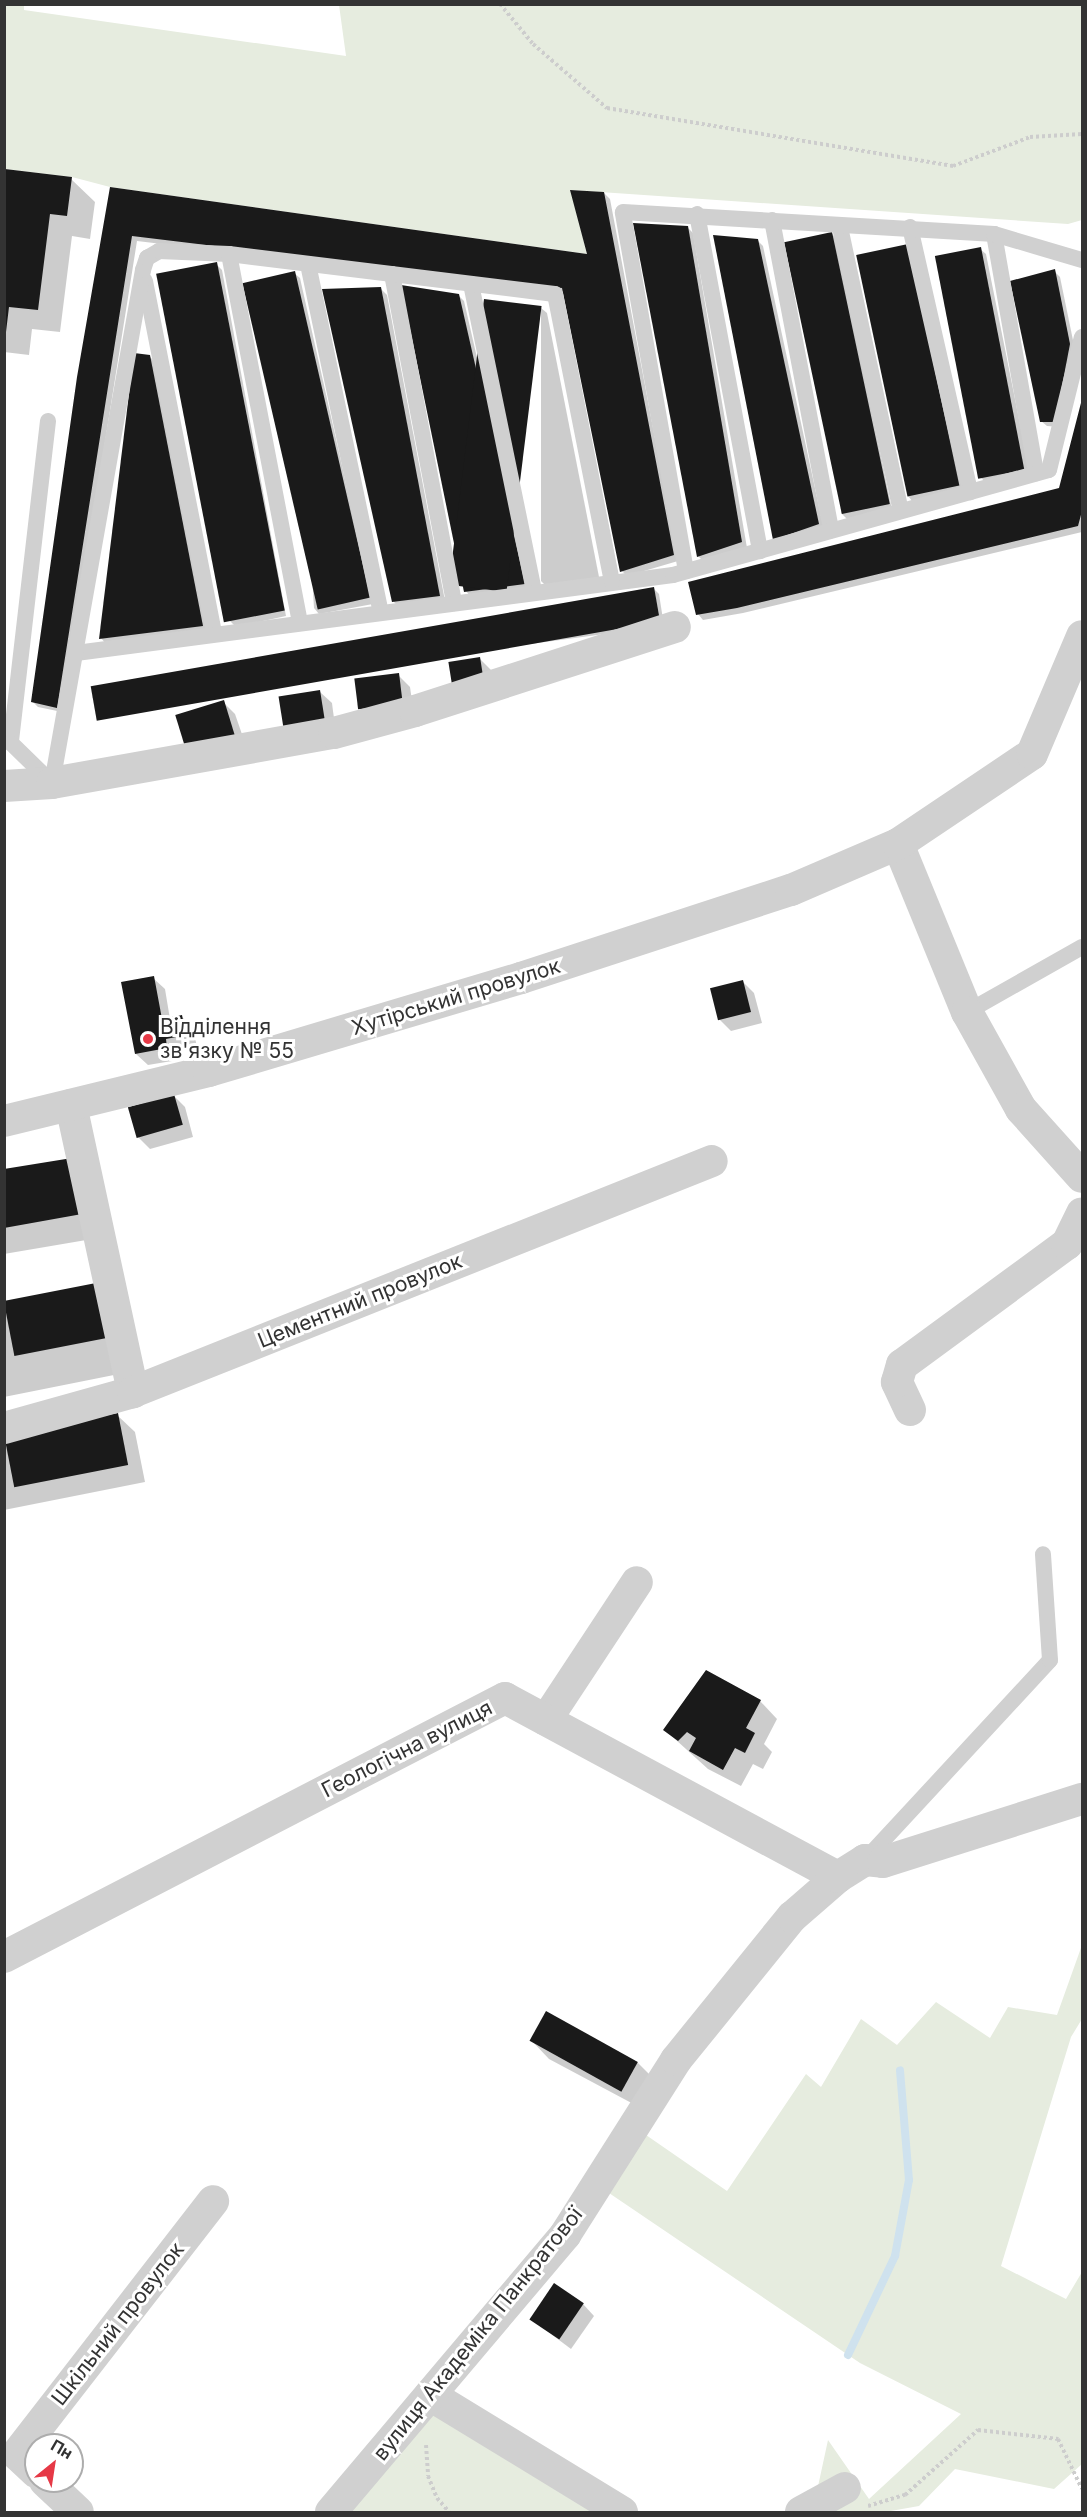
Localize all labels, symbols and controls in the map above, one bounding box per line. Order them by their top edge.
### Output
street label: Хутірський провулок [349,953,563,1041]
place label: Відділення зв'язку № 55 [160,1014,294,1064]
marker: Відділення зв'язку № 55 [141,1032,155,1046]
street label: Цементний провулок [254,1248,466,1354]
street label: Геологічна вулиця [317,1695,497,1803]
street label: вулиця Академіка Панкратової [368,2202,588,2466]
street label: Шкільний провулок [46,2237,190,2411]
north arrow [24,2433,84,2493]
text: Пн [48,2435,76,2463]

